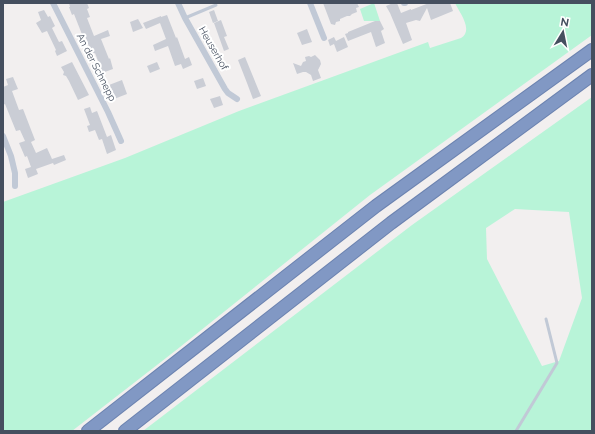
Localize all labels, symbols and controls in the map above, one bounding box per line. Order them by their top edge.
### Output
north arrow [543,12,583,52]
text: N [559,16,570,30]
street label: Heuserhof [197,25,231,73]
street label: An der Schnepp [75,32,118,103]

